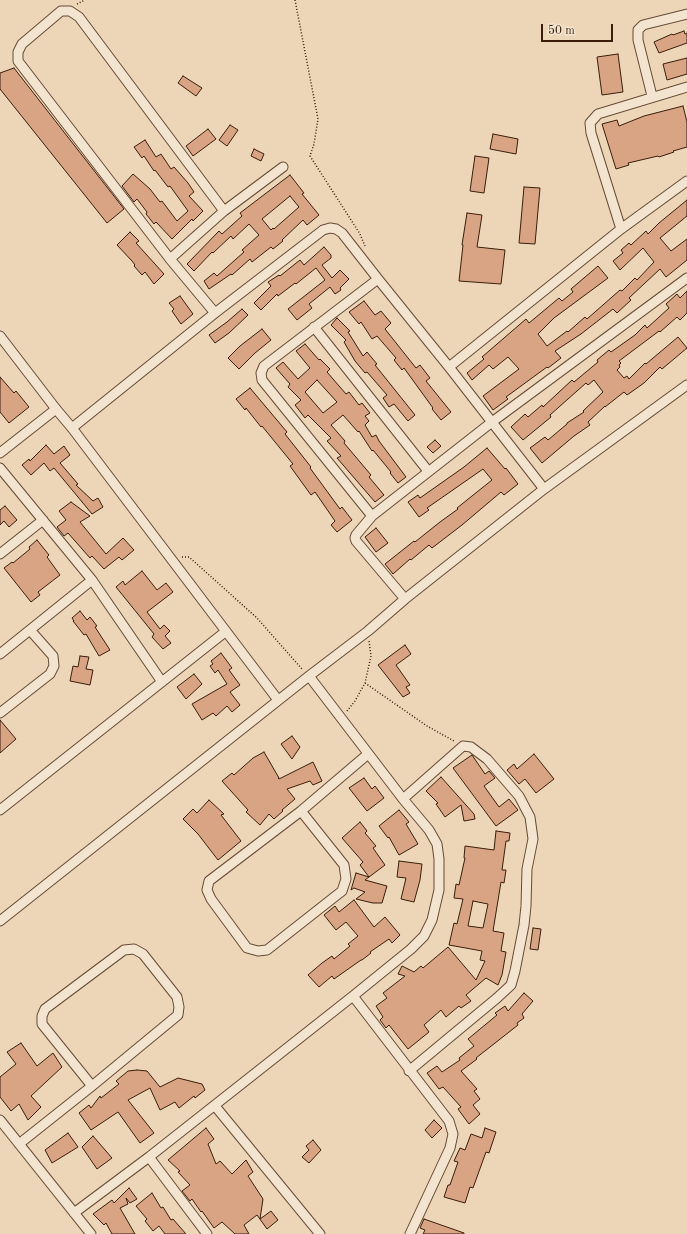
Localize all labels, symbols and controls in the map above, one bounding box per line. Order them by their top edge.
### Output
scale bar [543,16,615,42]
text: 50 m [548,25,575,37]

